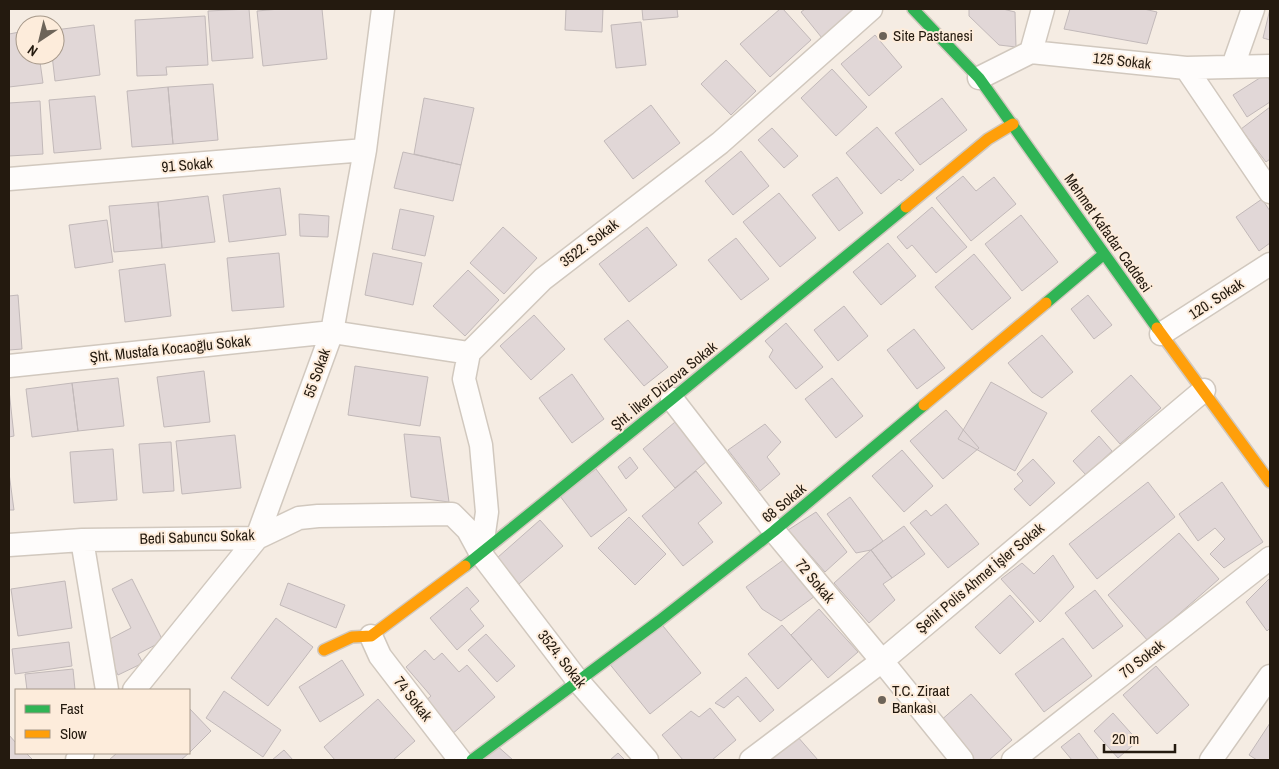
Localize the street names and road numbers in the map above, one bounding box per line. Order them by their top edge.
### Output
street label: 125 Sokak [1092,47,1153,74]
street label: 91 Sokak [160,152,214,177]
street label: Mehmet Kafadar Caddesi [1060,169,1157,296]
street label: 3522. Sokak [555,213,623,272]
street label: 120. Sokak [1184,273,1248,324]
street label: Şht. Mustafa Kocaoğlu Sokak [89,330,252,367]
street label: Şht. İlker Düzova Sokak [606,336,722,435]
street label: 55 Sokak [298,344,335,401]
street label: 68 Sokak [757,478,811,527]
street label: Şehit Polis Ahmet İşler Sokak [911,517,1049,638]
street label: Bedi Sabuncu Sokak [139,524,256,549]
street label: 72 Sokak [791,554,840,608]
street label: 3524. Sokak [533,625,592,693]
street label: 70 Sokak [1115,634,1169,683]
street label: 74 Sokak [389,672,438,726]

